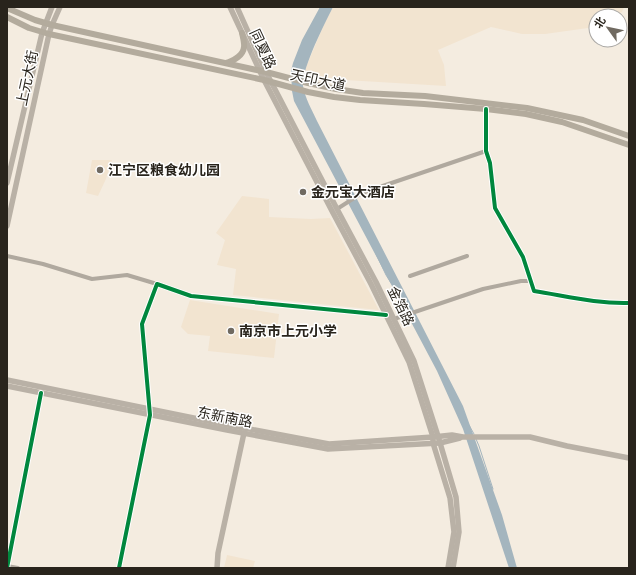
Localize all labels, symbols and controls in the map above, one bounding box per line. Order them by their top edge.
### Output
north arrow [588,8,628,48]
text: 北 [590,14,609,32]
street label: 同夏路 [245,25,282,72]
street label: 上元大街 [10,48,43,107]
street label: 天印大道 [289,63,348,96]
place label: 江宁区粮食幼儿园 [108,159,220,180]
marker: 江宁区粮食幼儿园 [95,165,105,175]
place label: 金元宝大酒店 [311,181,395,202]
marker: 金元宝大酒店 [298,187,308,197]
street label: 金箔路 [383,282,420,329]
place label: 南京市上元小学 [239,320,337,341]
marker: 南京市上元小学 [226,326,236,336]
street label: 东新南路 [196,401,255,432]

